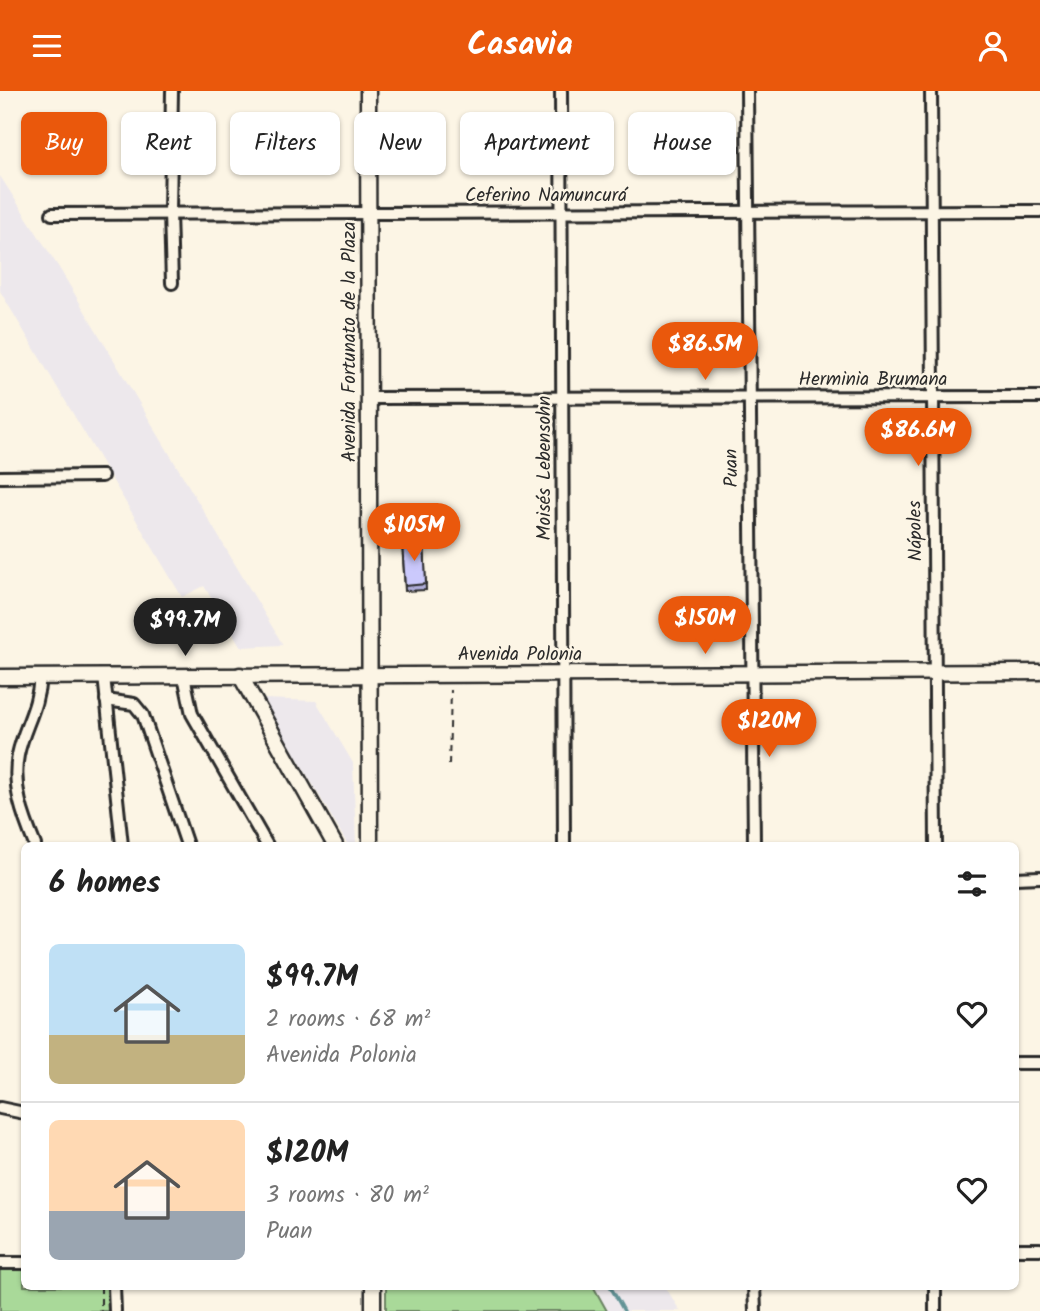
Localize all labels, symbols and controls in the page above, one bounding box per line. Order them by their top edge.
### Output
text: Casavia [467,20,573,71]
icon: menu [28,27,66,65]
icon: person [974,27,1012,65]
chip: Buy [21,112,107,175]
chip: Rent [121,112,216,175]
chip: Filters [230,112,340,175]
chip: New [354,112,446,175]
chip: Apartment [460,112,614,175]
chip: House [628,112,736,175]
street label: Ceferino Namuncurá [465,181,629,211]
street label: Avenida Fortunato de la Plaza [335,222,365,462]
pin: $86.5M [648,323,762,382]
text: $86.5M [668,327,742,363]
street label: Herminia Brumana [799,365,948,395]
street label: Moisés Lebensohn [530,396,560,540]
pin: $86.6M [861,409,975,468]
text: $86.6M [881,413,955,449]
street label: Puan [717,448,747,488]
street label: Nápoles [900,500,932,562]
pin: $105M [365,503,463,563]
text: $105M [383,508,445,544]
pin: $150M [656,596,754,656]
pin: $99.7M [128,599,242,658]
text: $150M [674,601,736,637]
text: $99.7M [150,603,220,639]
street label: Avenida Polonia [458,640,582,670]
pin: $120M [720,699,818,759]
text: $120M [737,704,801,740]
text: 6 homes [49,860,161,908]
icon: filters [953,865,991,903]
text: $99.7M [266,954,358,1002]
icon: home [105,972,189,1056]
icon: heart [953,995,991,1033]
text: 2 rooms · 68 m² [266,1002,430,1038]
text: Avenida Polonia [266,1038,417,1074]
text: $120M [266,1130,348,1178]
icon: home [105,1148,189,1232]
icon: heart [953,1171,991,1209]
text: 3 rooms · 80 m² [266,1178,429,1214]
text: Puan [266,1214,313,1250]

